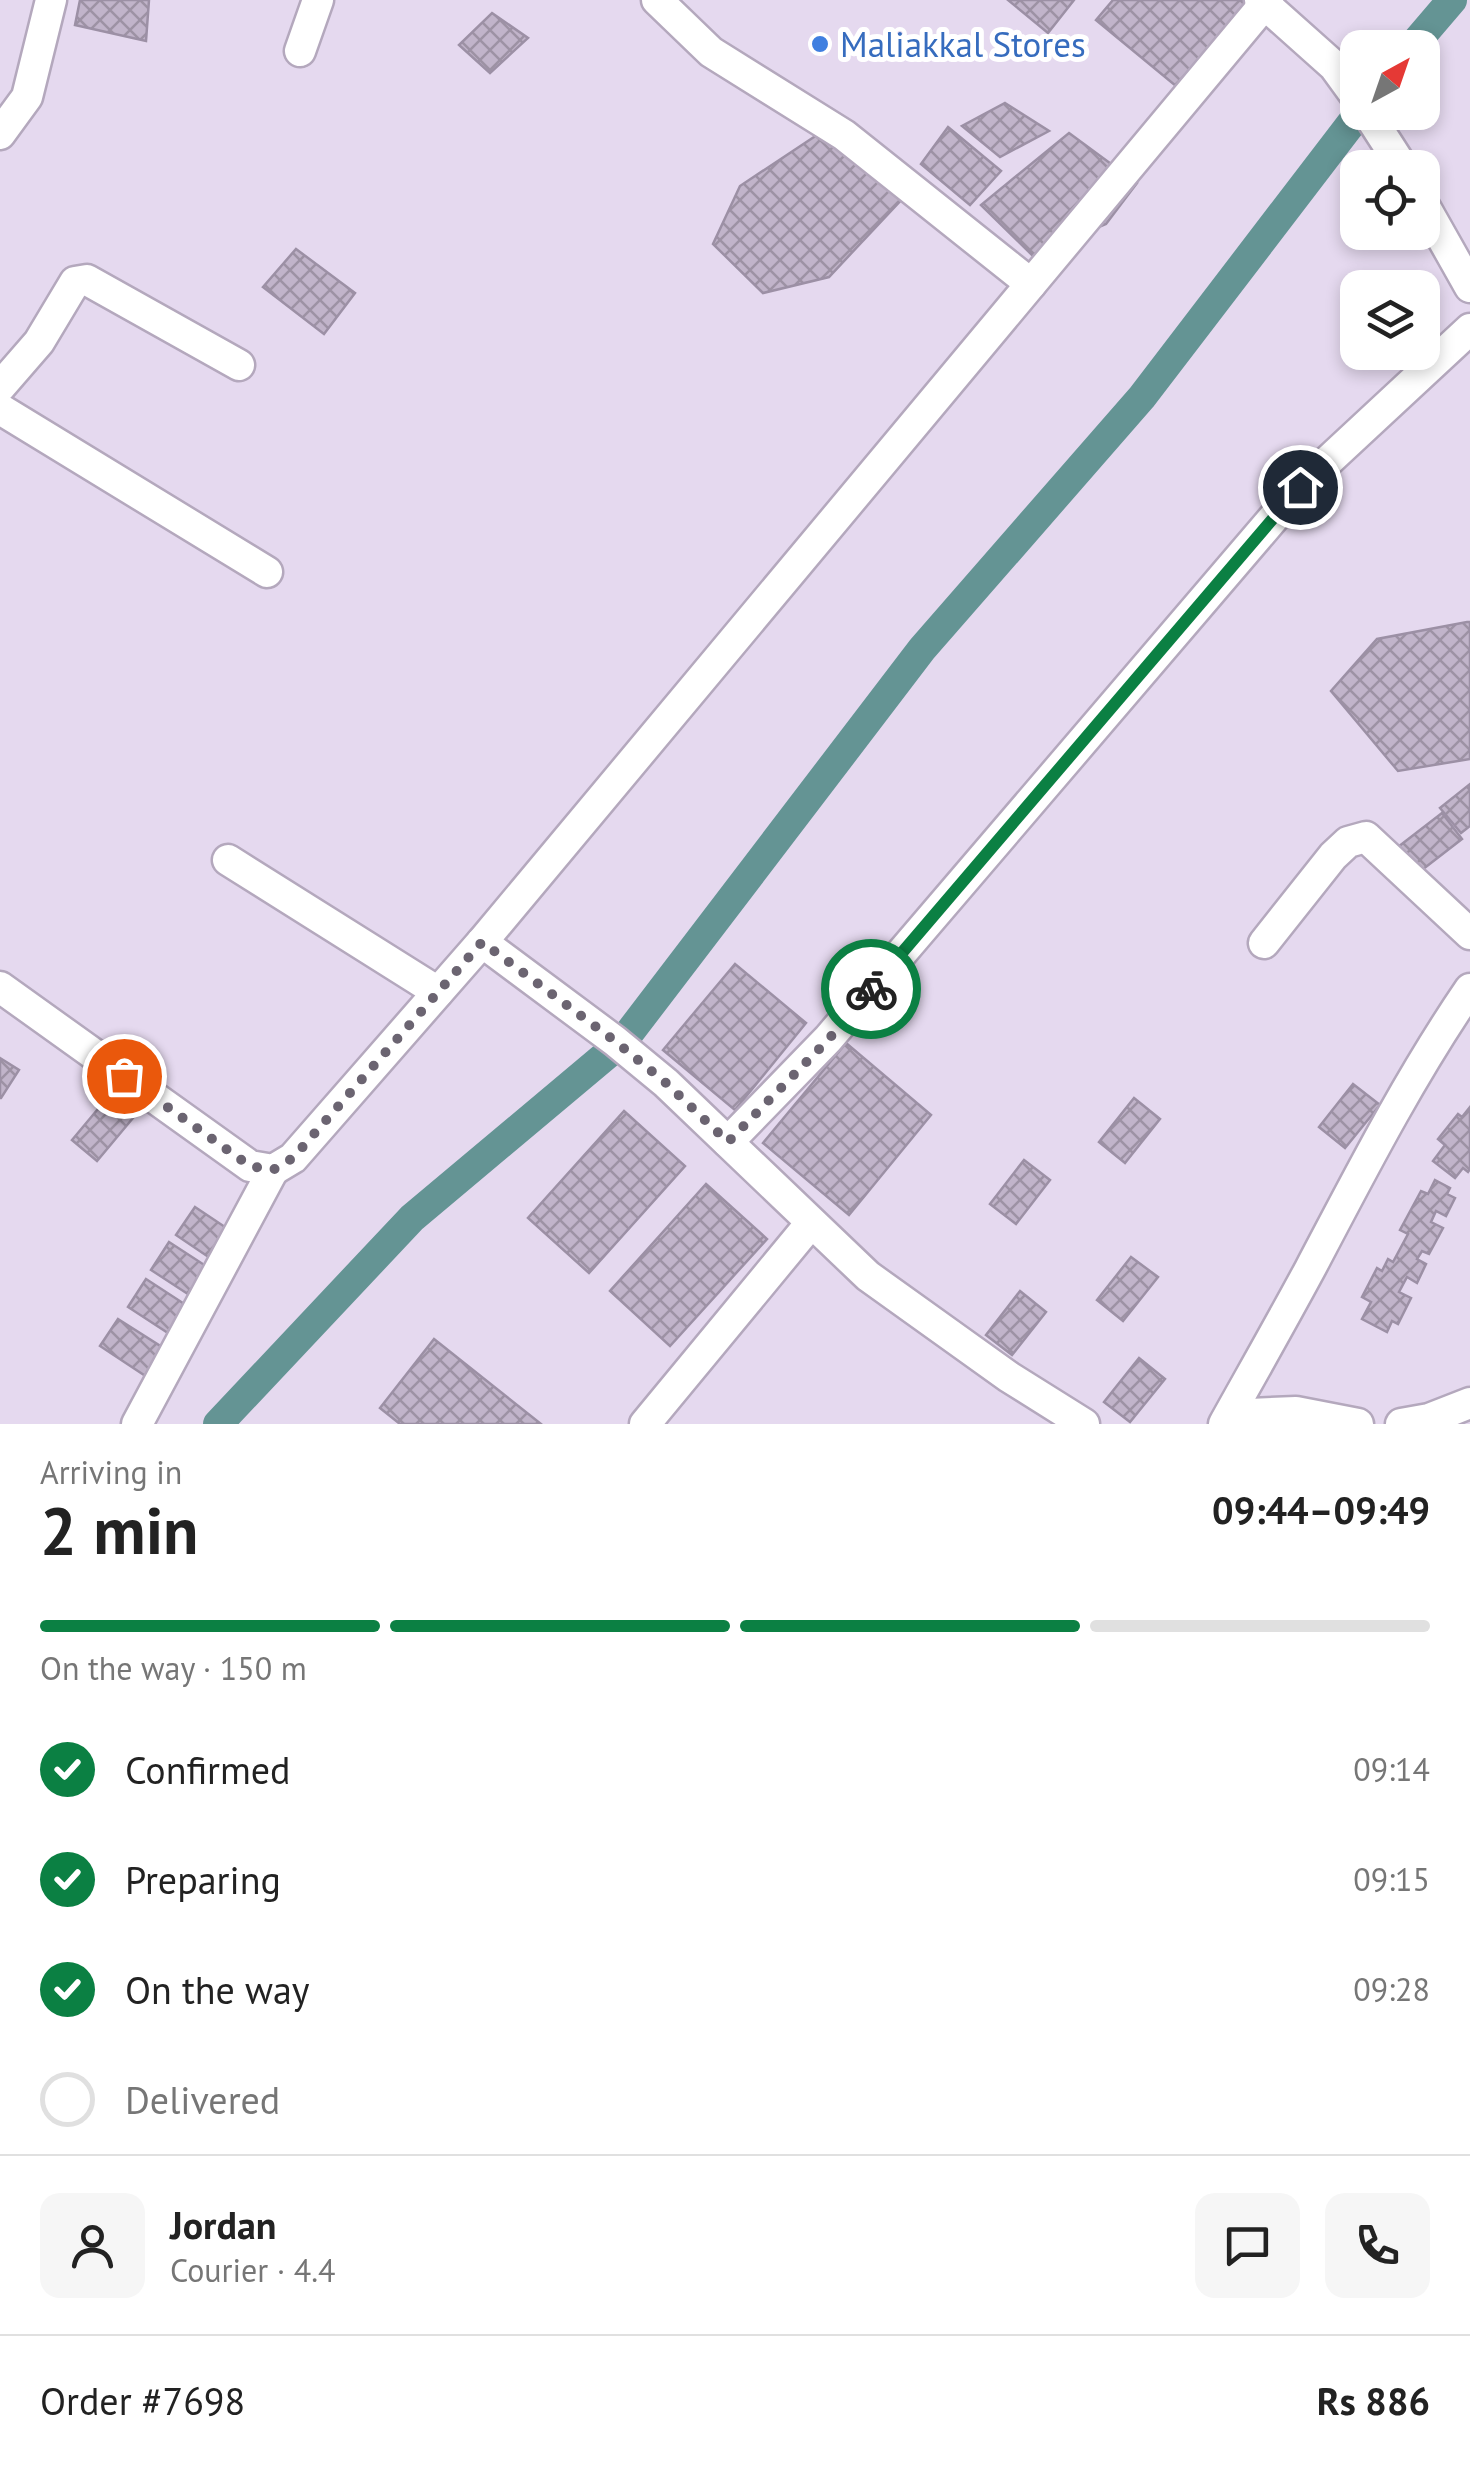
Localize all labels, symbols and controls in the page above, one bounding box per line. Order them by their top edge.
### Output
place label: Maliakkal Stores [840,21,1086,67]
north arrow [1340,30,1440,130]
map controls [1340,30,1440,370]
marker: Maliakkal Stores [809,33,831,55]
button: locate [1340,150,1440,250]
button: layers [1340,270,1440,370]
pin [1258,445,1343,530]
icon: home [1273,460,1328,515]
courier [821,939,921,1039]
icon: bike [844,962,899,1017]
pin [82,1034,167,1119]
icon: bag [97,1049,152,1104]
text: Arriving in [40,1451,182,1493]
text: 09:44–09:49 [1212,1485,1430,1534]
text: 2 min [40,1488,199,1572]
text: On the way · 150 m [40,1647,307,1689]
icon: check [40,1742,95,1797]
text: Confirmed [125,1745,291,1794]
text: 09:14 [1353,1748,1430,1790]
icon: check [40,1852,95,1907]
text: Preparing [125,1855,281,1904]
text: 09:15 [1353,1858,1430,1900]
icon: check [40,1962,95,2017]
text: On the way [125,1965,310,2014]
text: 09:28 [1353,1968,1430,2010]
text: Delivered [125,2075,280,2124]
button: person [40,2193,145,2298]
button: chat [1195,2193,1300,2298]
button: phone [1325,2193,1430,2298]
text: Jordan [170,2200,276,2249]
text: Courier · 4.4 [170,2249,336,2291]
text: Order #7698 [40,2376,245,2425]
text: Rs 886 [1317,2376,1430,2425]

